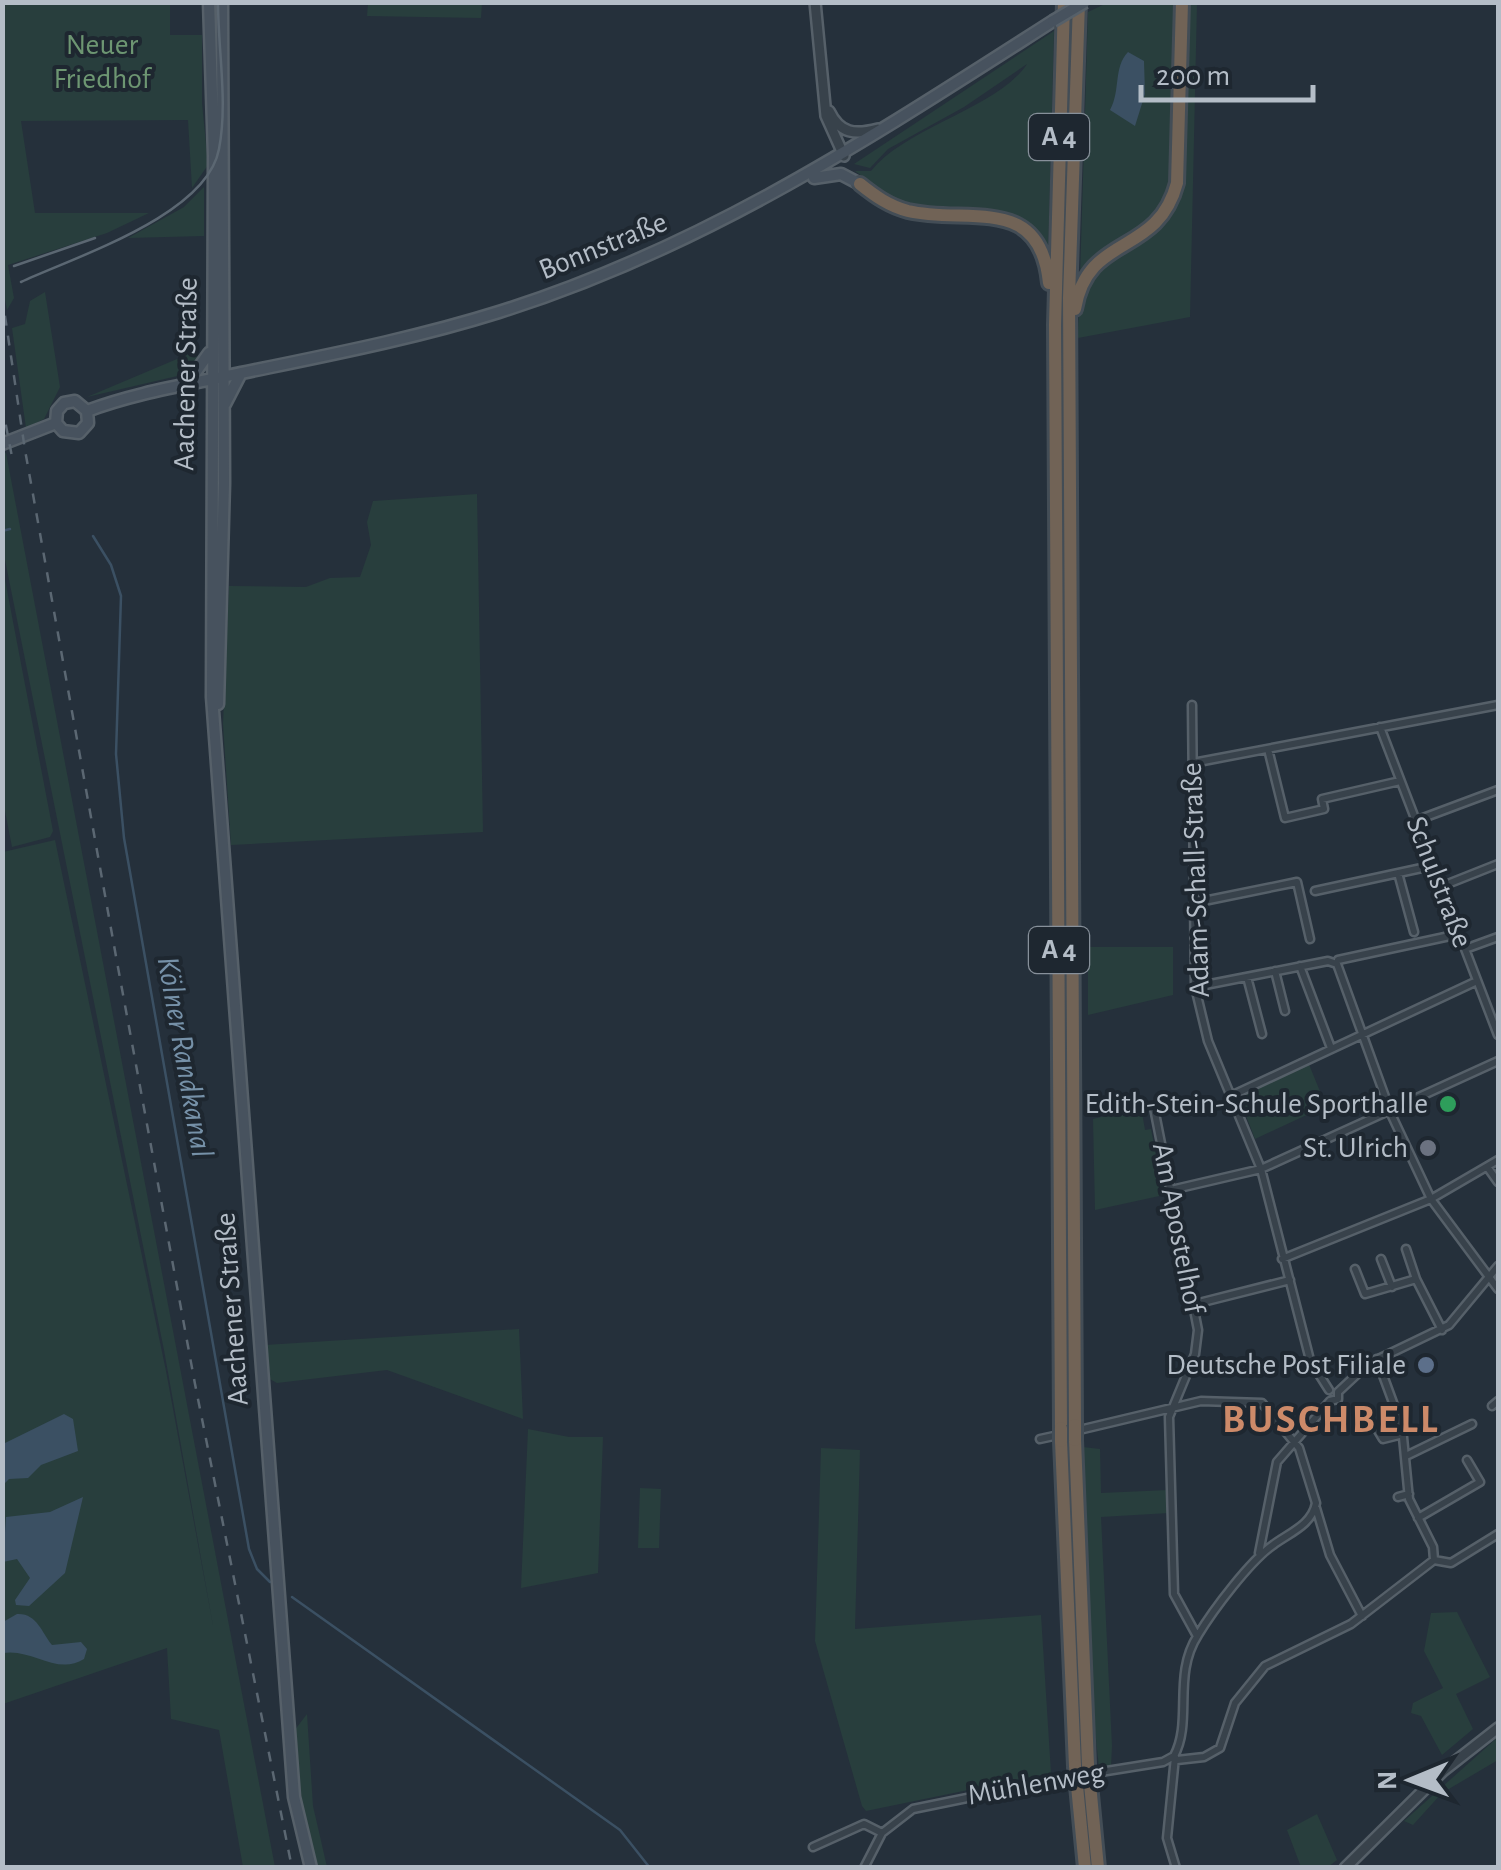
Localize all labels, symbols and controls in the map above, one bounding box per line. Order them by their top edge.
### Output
park label: Neuer Friedhof [53,30,152,94]
scale bar [1141,40,1314,102]
text: 200 m [1156,61,1230,91]
road number: A 4 [1029,114,1089,160]
street label: Bonnstraße [535,207,671,285]
street label: Aachener Straße [169,277,203,471]
street label: Adam-Schall-Straße [1177,762,1215,998]
street label: Schulstraße [1400,812,1478,952]
road number: A 4 [1029,927,1089,973]
water label: Kölner Randkanal [152,954,218,1160]
place label: Edith-Stein-Schule Sporthalle [1085,1089,1428,1119]
marker: Edith-Stein-Schule Sporthalle [1437,1093,1459,1115]
place label: St. Ulrich [1303,1133,1408,1163]
marker: St. Ulrich [1417,1137,1439,1159]
street label: Am Apostelhof [1147,1140,1210,1318]
street label: Aachener Straße [210,1211,254,1407]
place label: Deutsche Post Filiale [1166,1350,1406,1380]
marker: Deutsche Post Filiale [1415,1354,1437,1376]
district label: BUSCHBELL [1222,1400,1440,1440]
north arrow [1361,1730,1461,1830]
street label: Mühlenweg [965,1757,1107,1811]
text: N [1374,1770,1402,1790]

